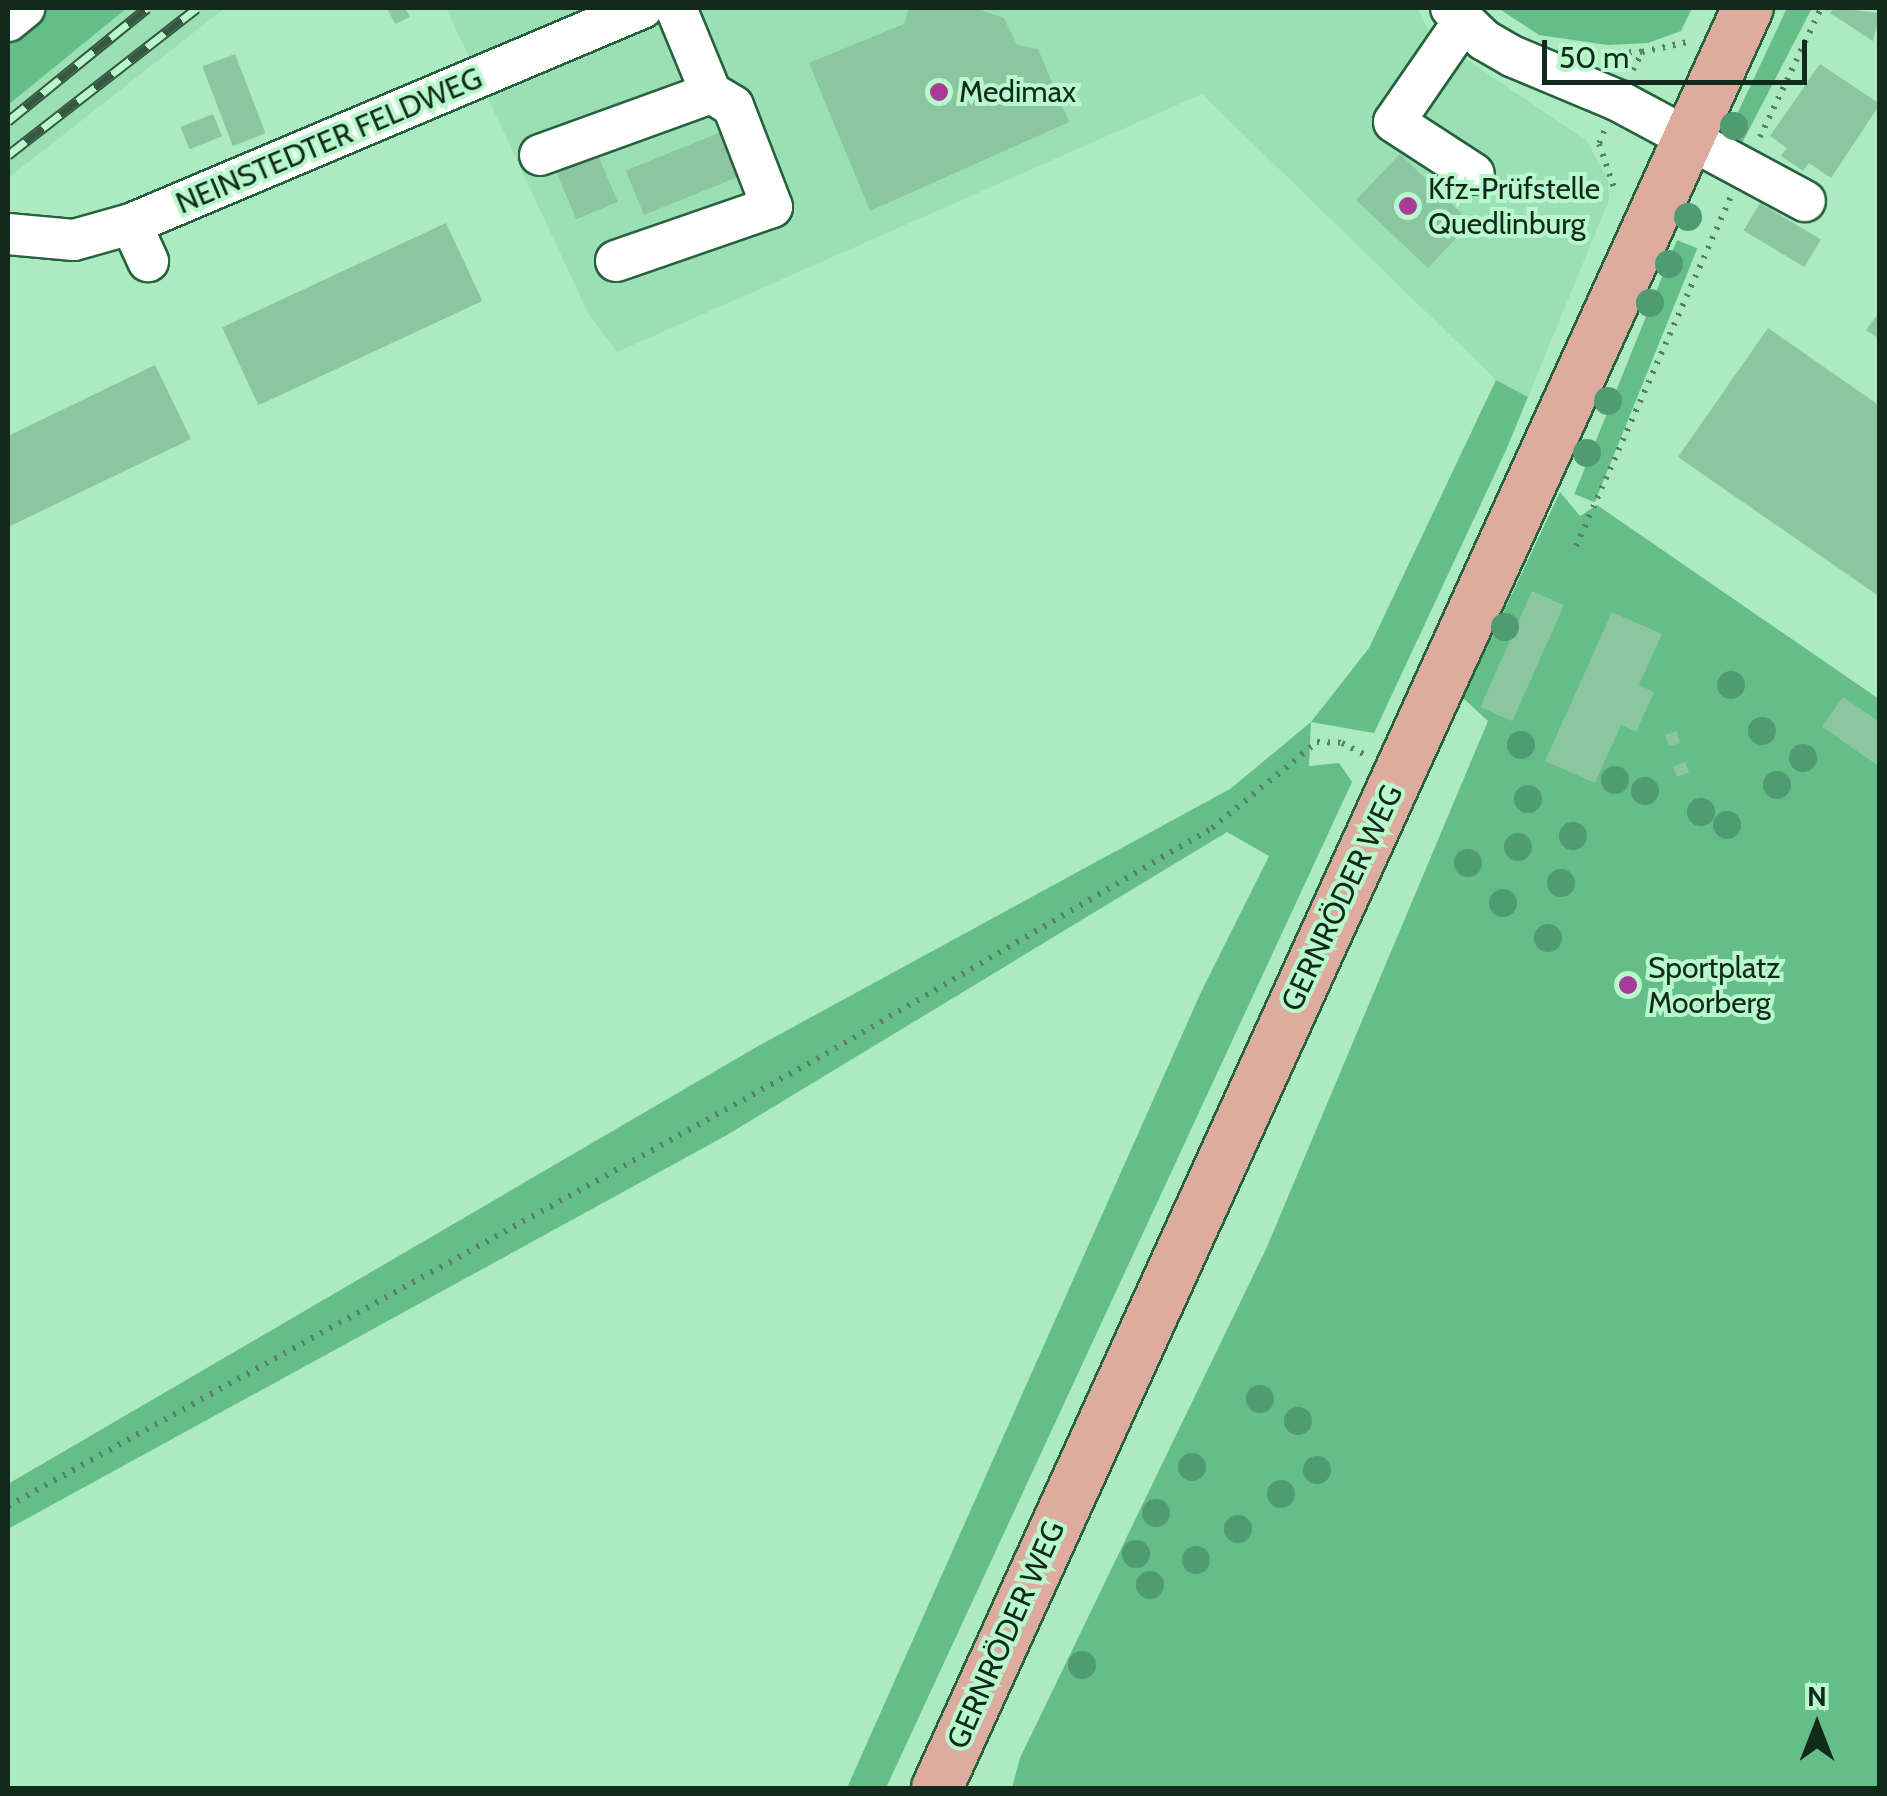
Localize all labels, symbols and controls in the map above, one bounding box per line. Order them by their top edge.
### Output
scale bar [1547,20,1812,82]
text: 50 m [1559,39,1629,76]
street label: NEINSTEDTER FELDWEG [171,60,487,222]
place label: Medimax [959,74,1076,110]
marker: Medimax [928,81,950,103]
place label: Kfz-Prüfstelle Quedlinburg [1428,171,1600,242]
marker: Kfz-Prüfstelle Quedlinburg [1397,195,1419,217]
street label: GERNRÖDER WEG [1274,779,1410,1017]
place label: Sportplatz Moorberg [1648,950,1780,1020]
marker: Sportplatz Moorberg [1617,974,1639,996]
street label: GERNRÖDER WEG [940,1516,1072,1754]
north arrow [1767,1676,1867,1776]
text: N [1807,1679,1827,1713]

